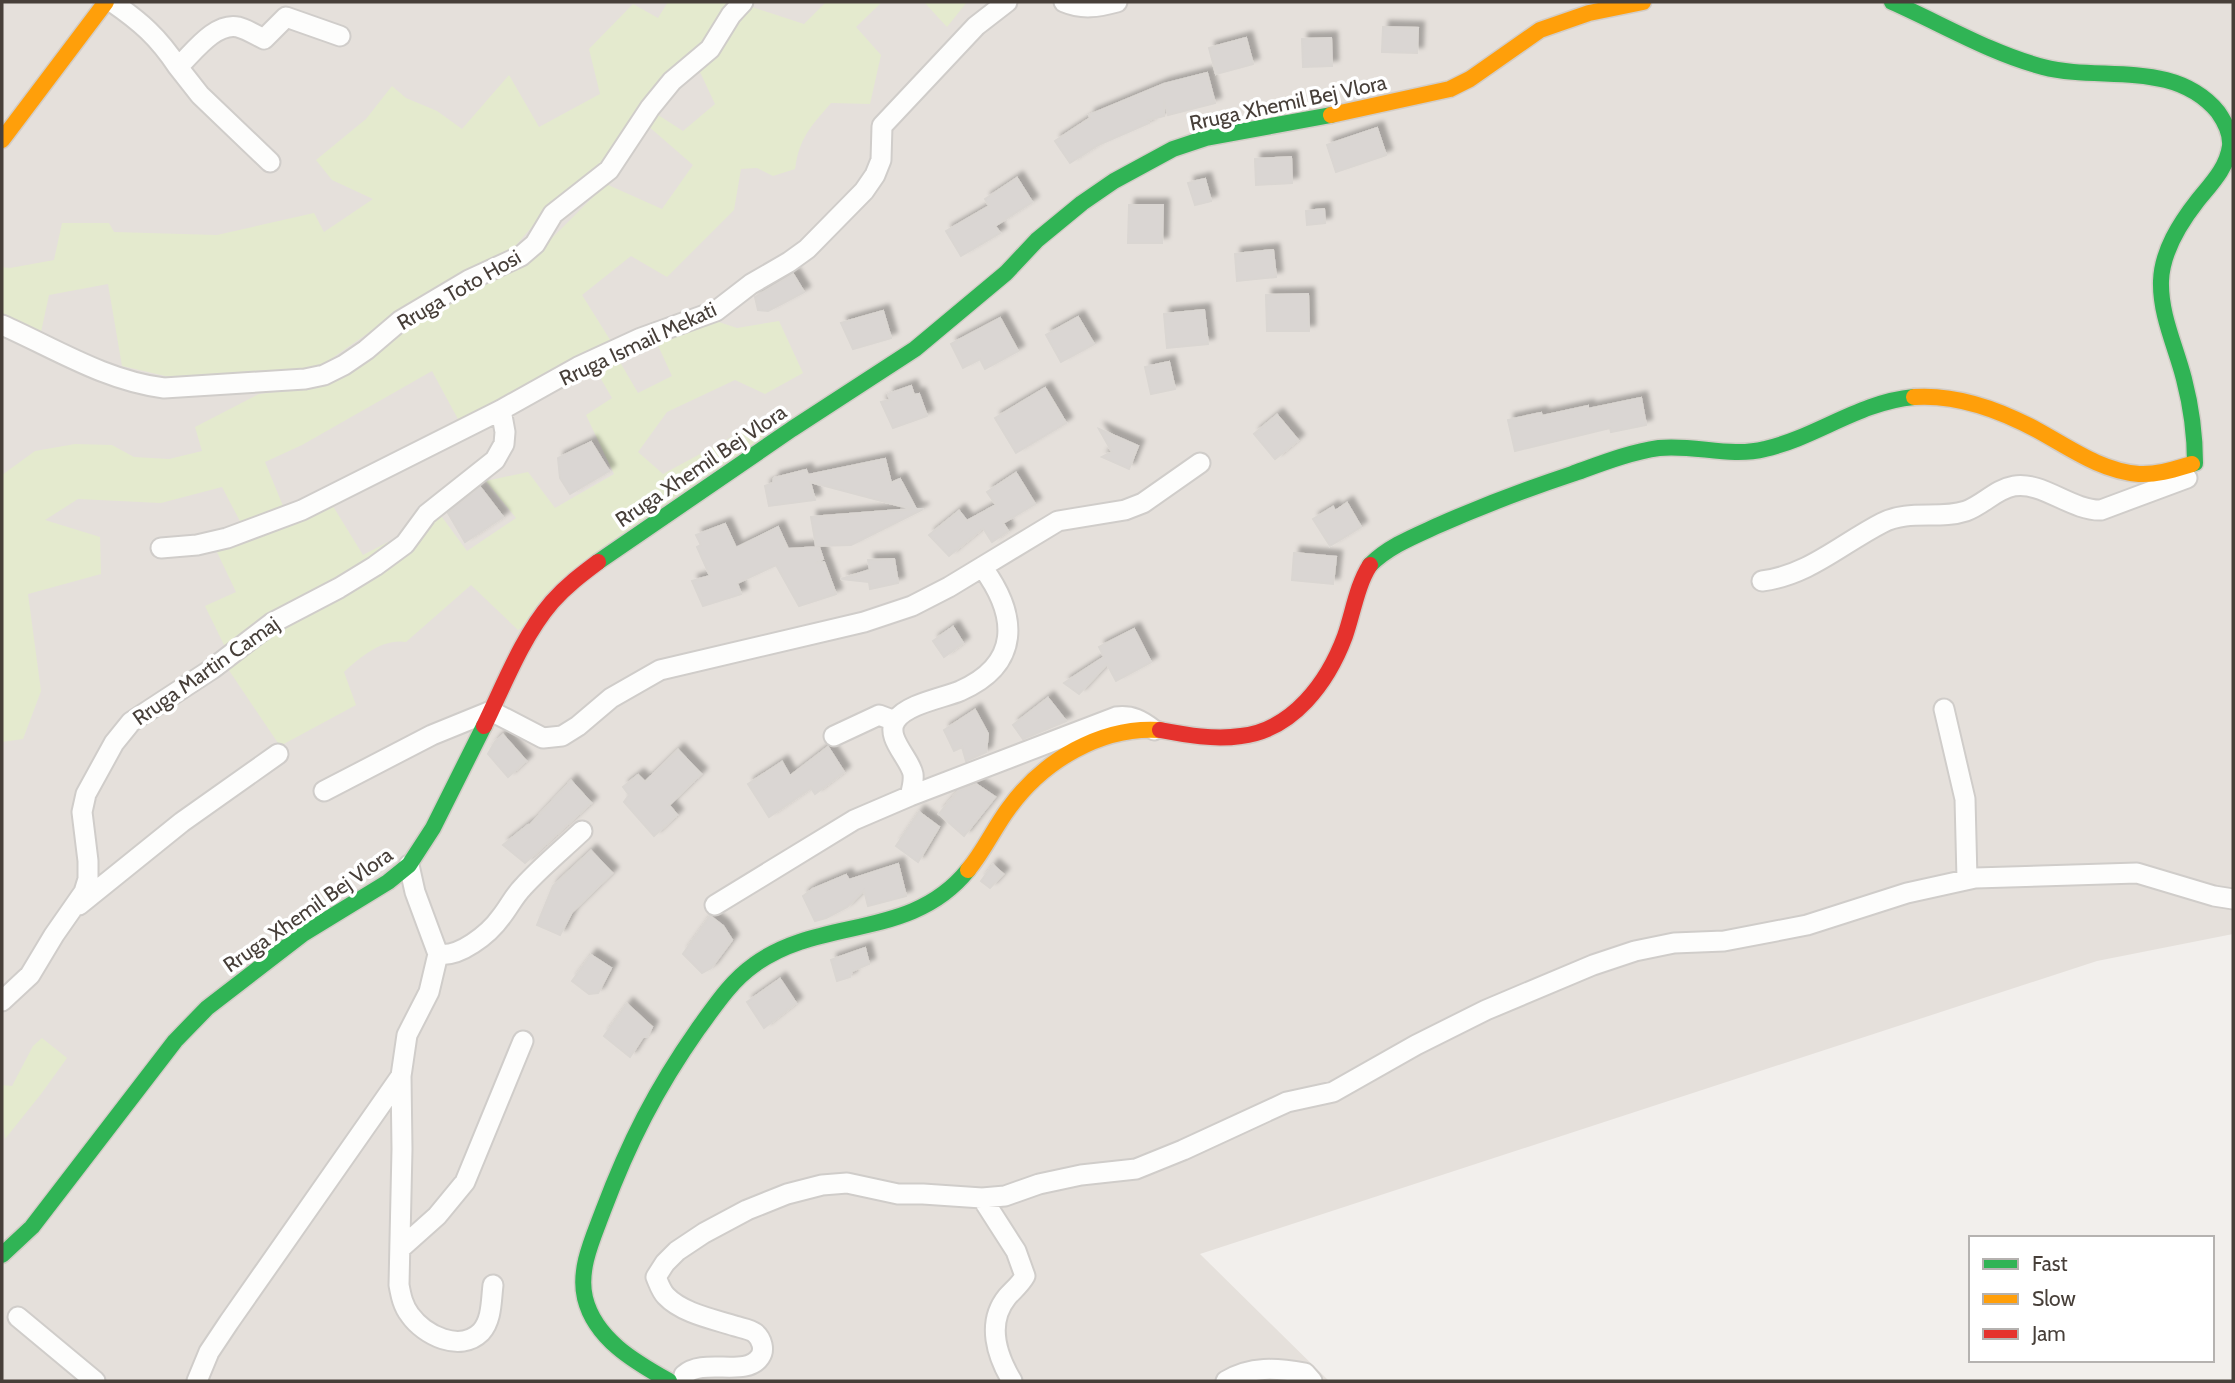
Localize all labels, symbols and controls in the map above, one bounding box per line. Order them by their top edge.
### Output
street label: Rruga Xhemil Bej Vlora [1187,69,1389,137]
street label: Rruga Toto Hosi [392,244,525,335]
street label: Rruga Ismail Mekati [555,296,720,391]
street label: Rruga Xhemil Bej Vlora [611,399,791,533]
street label: Rruga Martin Camaj [128,611,284,731]
street label: Rruga Xhemil Bej Vlora [218,842,398,978]
legend [1969,1236,2214,1362]
text: Fast [2032,1251,2068,1276]
text: Slow [2032,1286,2076,1311]
text: Jam [2031,1321,2066,1346]

